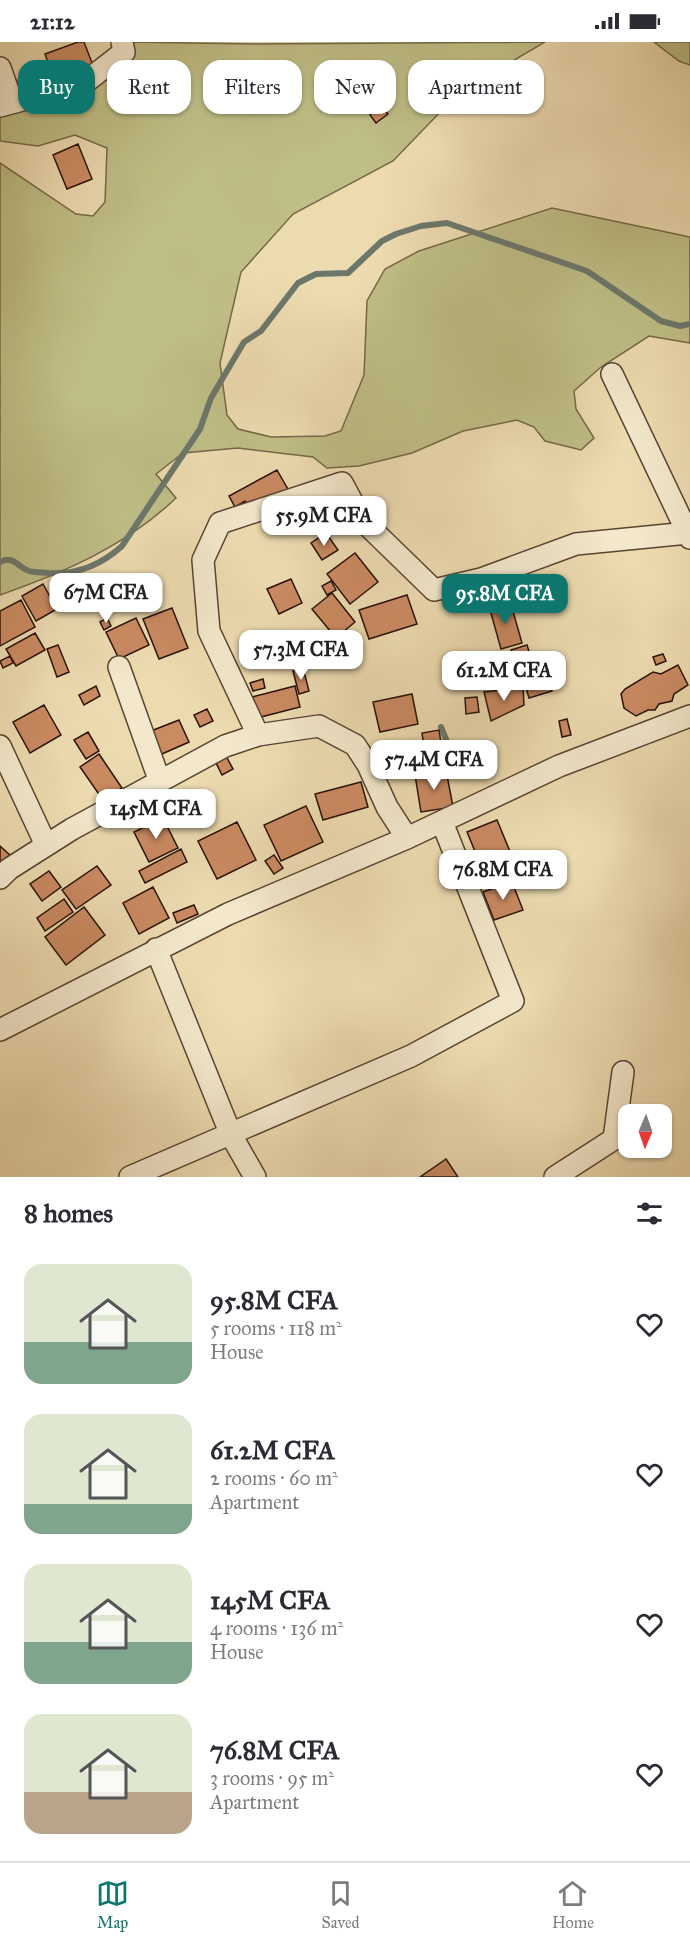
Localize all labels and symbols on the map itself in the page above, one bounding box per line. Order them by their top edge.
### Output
pin: 55.9M CFA [255,496,393,547]
pin: 67M CFA [51,573,161,624]
pin: 95.8M CFA [436,574,574,625]
pin: 57.3M CFA [232,630,370,681]
pin: 61.2M CFA [435,651,573,702]
pin: 57.4M CFA [365,740,503,791]
pin: 145M CFA [94,789,218,840]
pin: 76.8M CFA [434,850,572,901]
north arrow [618,1104,672,1158]

